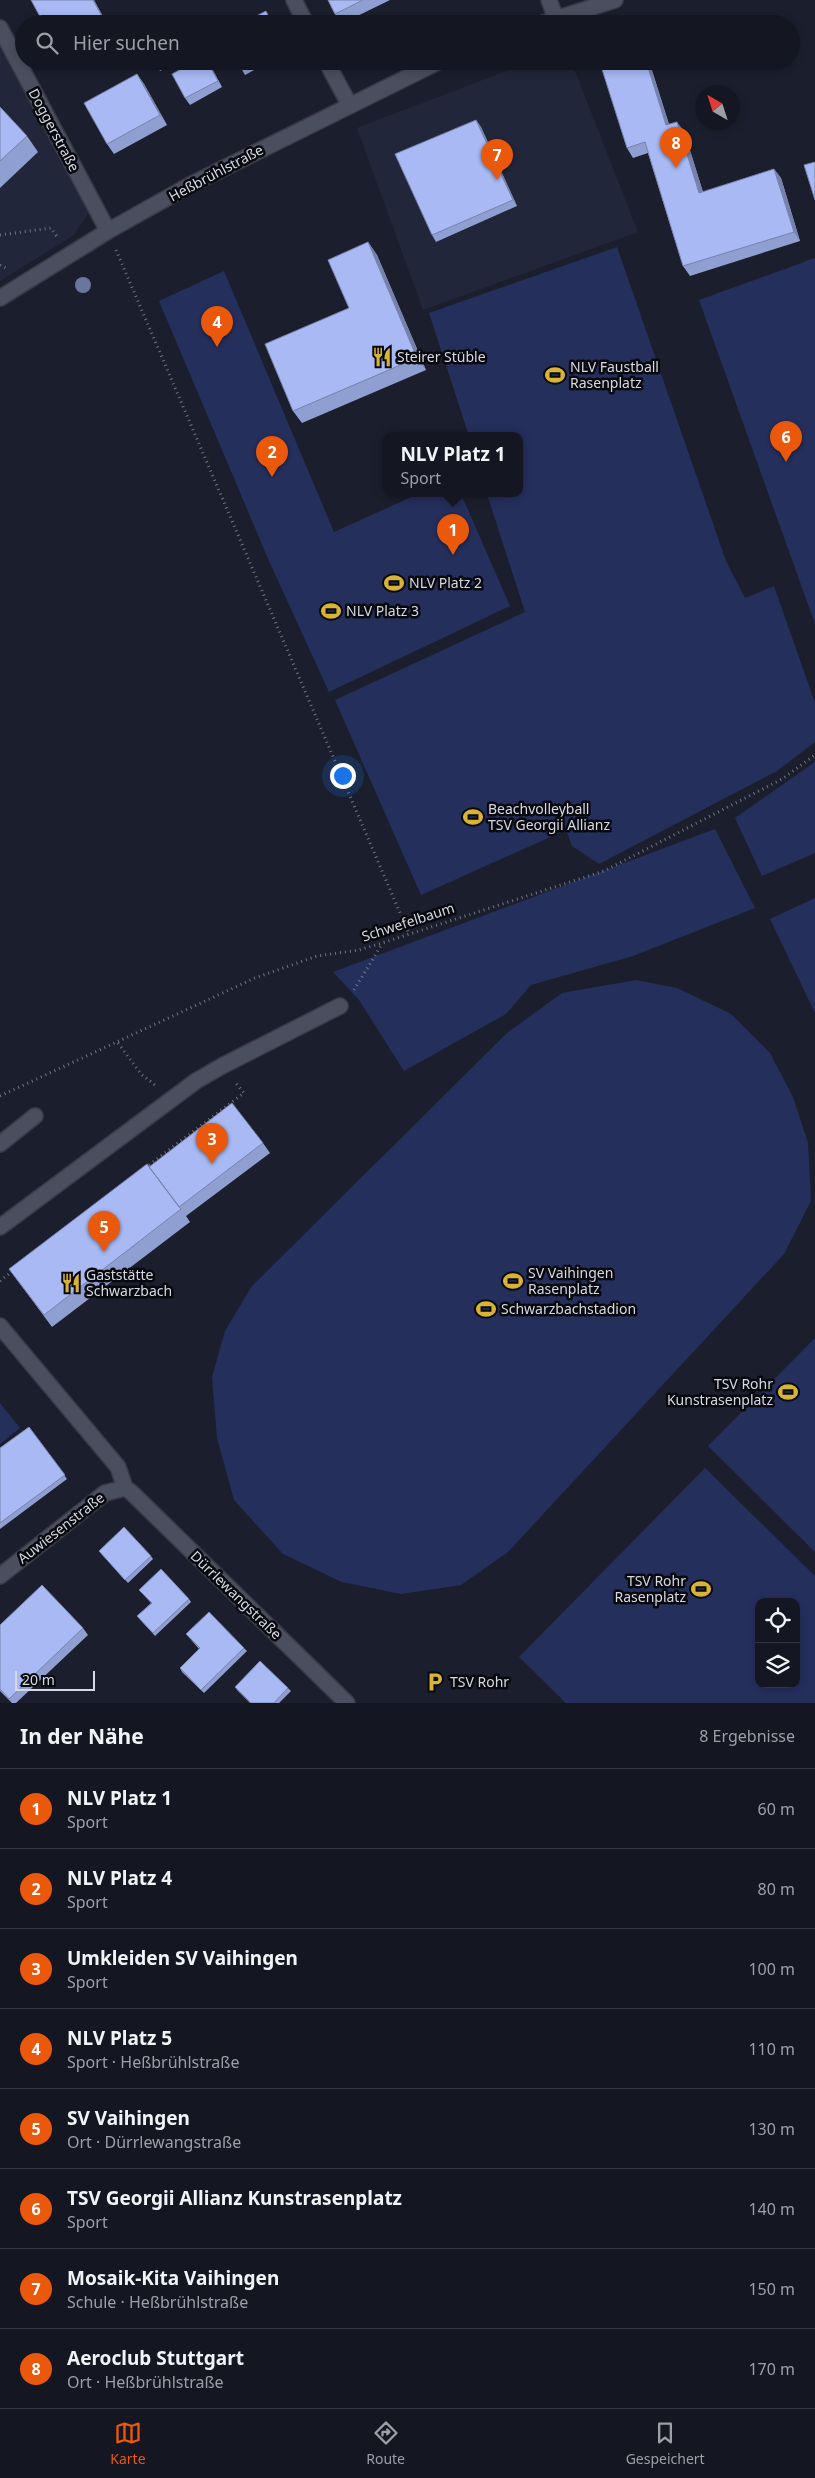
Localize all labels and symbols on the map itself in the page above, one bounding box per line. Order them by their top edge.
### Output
street label: Doggerstraße [25,85,84,175]
north arrow [695,85,740,130]
pin: 8 [660,127,692,168]
pin: 7 [481,139,513,180]
street label: Heßbrühlstraße [165,140,266,205]
pin: 4 [201,306,233,347]
restaurant icon: Steirer Stüble [371,346,393,368]
place label: Steirer Stüble [397,347,486,366]
place label: NLV Faustball Rasenplatz [570,357,659,392]
sports icon: NLV Faustball Rasenplatz [544,364,566,386]
pin: 6 [770,421,802,462]
pin: 2 [256,436,288,477]
pin: 1 [437,514,469,555]
sports icon: NLV Platz 2 [383,572,405,594]
place label: NLV Platz 2 [409,573,482,592]
sports icon: NLV Platz 3 [320,600,342,622]
place label: NLV Platz 3 [346,601,419,620]
your location [330,763,356,789]
place label: Beachvolleyball TSV Georgii Allianz [488,799,610,834]
sports icon: Beachvolleyball TSV Georgii Allianz [462,806,484,828]
street label: Schwefelbaum [359,898,457,945]
pin: 3 [196,1123,228,1164]
pin: 5 [88,1211,120,1252]
place label: SV Vaihingen Rasenplatz [528,1263,613,1298]
place label: Gaststätte Schwarzbach [86,1265,172,1300]
sports icon: SV Vaihingen Rasenplatz [502,1270,524,1292]
restaurant icon: Gaststätte Schwarzbach [60,1272,82,1294]
sports icon: Schwarzbachstadion [475,1298,497,1320]
place label: Schwarzbachstadion [501,1299,636,1318]
place label: TSV Rohr Kunstrasenplatz [667,1374,773,1409]
sports icon: TSV Rohr Kunstrasenplatz [777,1381,799,1403]
street label: Auwiesenstraße [13,1488,108,1567]
street label: Dürrlewangstraße [187,1546,286,1643]
place label: TSV Rohr Rasenplatz [614,1571,686,1606]
sports icon: TSV Rohr Rasenplatz [690,1578,712,1600]
scale bar [15,1668,95,1691]
parking icon: TSV Rohr [424,1671,446,1693]
place label: TSV Rohr [450,1672,509,1691]

